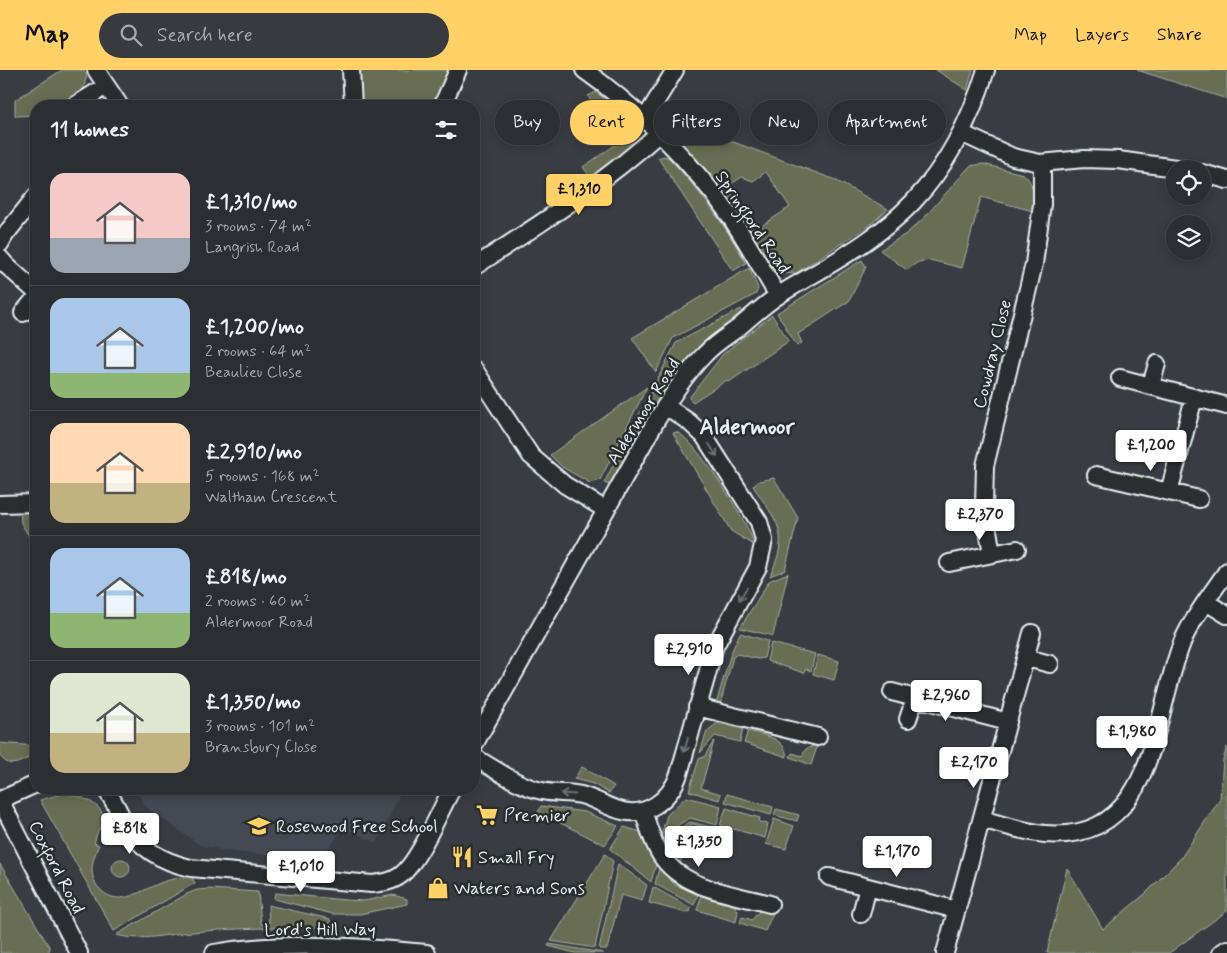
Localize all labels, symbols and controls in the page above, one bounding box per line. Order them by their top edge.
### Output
search box [99,13,449,58]
text: Map [25,20,69,51]
icon: search [117,21,145,49]
text: Search here [157,23,253,48]
text: Map [1014,23,1047,47]
text: Layers [1075,23,1129,47]
text: Share [1157,23,1202,47]
chip: Buy [495,100,560,145]
chip: Rent [570,100,644,145]
chip: Filters [654,100,740,145]
chip: New [750,100,818,145]
chip: Apartment [828,100,946,145]
text: 11 homes [50,116,129,144]
icon: filters [432,116,460,144]
map controls [1166,160,1211,260]
button: locate [1166,160,1211,205]
street label: Springford Road [707,166,796,280]
pin: £1,310 [538,174,620,216]
text: £1,310 [557,179,601,200]
text: £1,310/mo [205,188,297,216]
icon: home [90,193,150,253]
button: layers [1166,215,1211,260]
text: 3 rooms · 74 m² [205,216,312,237]
text: Langrish Road [205,237,300,258]
street label: Cowdray Close [968,297,1018,411]
text: £1,200/mo [205,313,304,341]
icon: home [90,318,150,378]
text: 2 rooms · 64 m² [205,341,311,362]
street label: Aldermoor Road [602,354,686,469]
text: Beaulieu Close [205,362,302,383]
district label: Aldermoor [699,414,795,442]
pin: £1,200 [1110,430,1192,472]
text: £1,200 [1127,435,1175,456]
text: £2,910/mo [205,438,302,466]
icon: home [90,443,150,503]
one-way arrow [709,443,719,457]
text: 5 rooms · 168 m² [205,466,320,487]
text: Waltham Crescent [205,487,337,508]
pin: £2,370 [939,498,1021,541]
text: £2,370 [956,504,1004,525]
text: £818/mo [205,563,287,591]
icon: home [90,568,150,628]
one-way arrow [737,586,747,600]
text: 2 rooms · 60 m² [205,591,310,612]
text: Aldermoor Road [205,612,313,633]
pin: £2,910 [648,634,730,676]
text: £2,910 [665,639,713,660]
pin: £2,960 [905,680,987,722]
text: £2,960 [922,685,970,706]
text: £1,350/mo [205,688,301,716]
icon: home [90,693,150,753]
text: 3 rooms · 101 m² [205,716,315,737]
pin: £1,980 [1091,716,1173,758]
text: £1,980 [1108,721,1156,742]
text: Bransbury Close [205,737,317,758]
one-way arrow [681,737,691,753]
pin: £2,170 [933,746,1015,789]
text: £2,170 [950,752,998,773]
one-way arrow [560,789,576,798]
supermarket icon: Premier [474,802,500,828]
place label: Premier [504,804,570,828]
pin: £818 [100,812,160,855]
school or university icon: Rosewood Free School [246,813,272,839]
place label: Rosewood Free School [276,815,438,839]
street label: Coxford Road [21,817,90,919]
text: £818 [112,818,148,839]
pin: £1,350 [658,826,740,868]
text: £1,350 [676,831,722,852]
pin: £1,170 [856,836,938,878]
text: £1,170 [874,841,920,862]
restaurant icon: Small Fry [449,844,475,870]
place label: Small Fry [478,846,554,870]
pin: £1,010 [260,850,342,893]
text: £1,010 [278,856,324,877]
shop icon: Waters and Sons [425,875,451,901]
place label: Waters and Sons [454,877,585,901]
street label: Lord's Hill Way [264,918,376,942]

